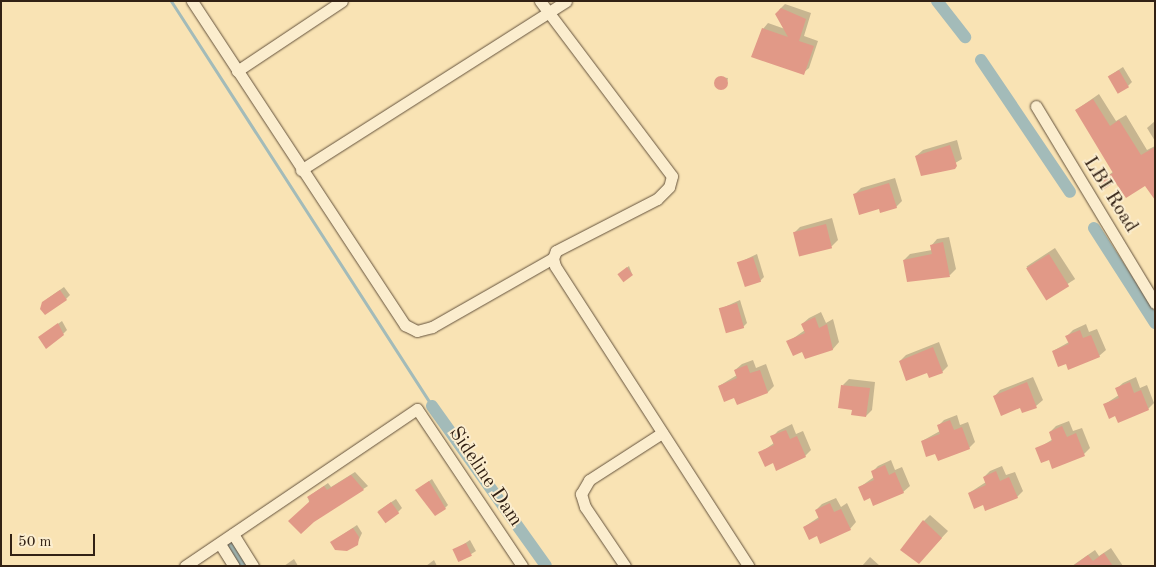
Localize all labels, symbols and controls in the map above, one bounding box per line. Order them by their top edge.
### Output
street label: LBI Road [1077,152,1143,238]
street label: Sideline Dam [443,423,527,531]
scale bar [12,524,98,556]
text: 50 m [18,535,52,550]

